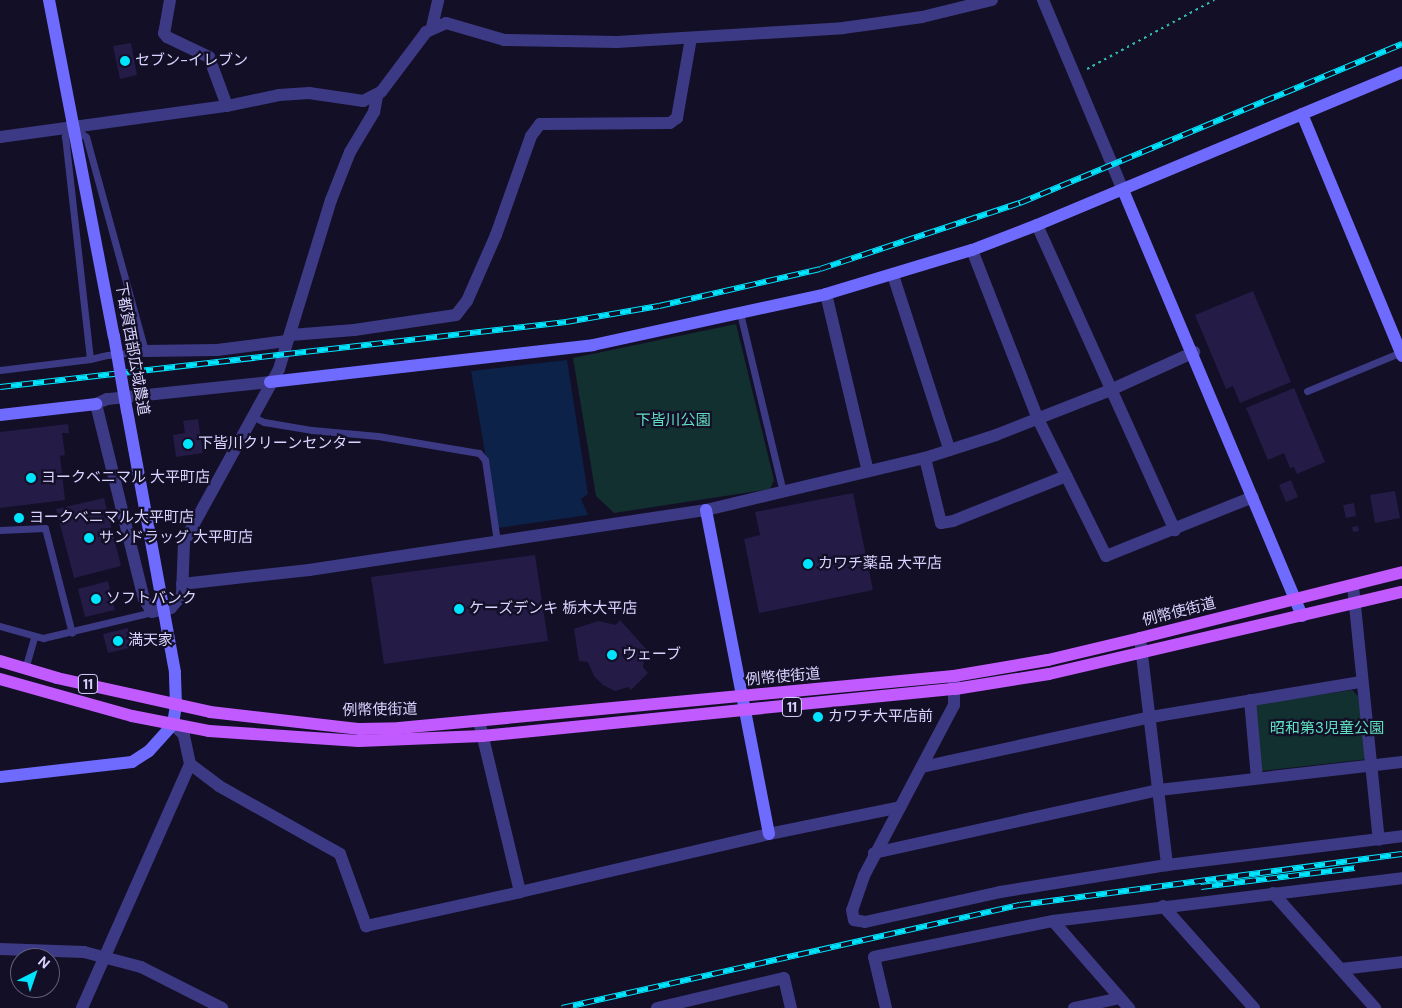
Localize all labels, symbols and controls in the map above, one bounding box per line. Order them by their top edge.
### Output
place label: セブン-イレブン [135,52,248,70]
marker: セブン-イレブン [119,55,131,67]
street label: 下都賀西部広域農道 [111,281,153,417]
park label: 下皆川公園 [636,412,710,430]
place label: 下皆川クリーンセンター [198,435,363,453]
marker: 下皆川クリーンセンター [182,438,194,450]
place label: ヨークベニマル 大平町店 [41,469,210,487]
marker: ヨークベニマル 大平町店 [25,472,37,484]
place label: ヨークベニマル大平町店 [29,509,194,527]
marker: ヨークベニマル大平町店 [13,512,25,524]
place label: サンドラッグ 大平町店 [99,529,253,547]
marker: サンドラッグ 大平町店 [83,532,95,544]
place label: カワチ薬品 大平店 [818,555,942,573]
marker: カワチ薬品 大平店 [802,558,814,570]
place label: ソフトバンク [106,590,196,608]
marker: ソフトバンク [90,593,102,605]
street label: 例幣使街道 [1140,594,1218,630]
place label: ケーズデンキ 栃木大平店 [469,600,638,618]
marker: ケーズデンキ 栃木大平店 [453,603,465,615]
place label: 満天家 [128,632,173,650]
marker: 満天家 [112,635,124,647]
place label: ウェーブ [622,646,682,664]
marker: ウェーブ [606,649,618,661]
street label: 例幣使街道 [745,665,821,689]
road number: 11 [77,672,99,696]
road number: 11 [781,696,803,719]
street label: 例幣使街道 [342,700,418,720]
place label: カワチ大平店前 [828,708,933,726]
marker: カワチ大平店前 [812,711,824,723]
park label: 昭和第3児童公園 [1270,720,1384,738]
north arrow [10,948,60,998]
text: N [34,952,54,973]

